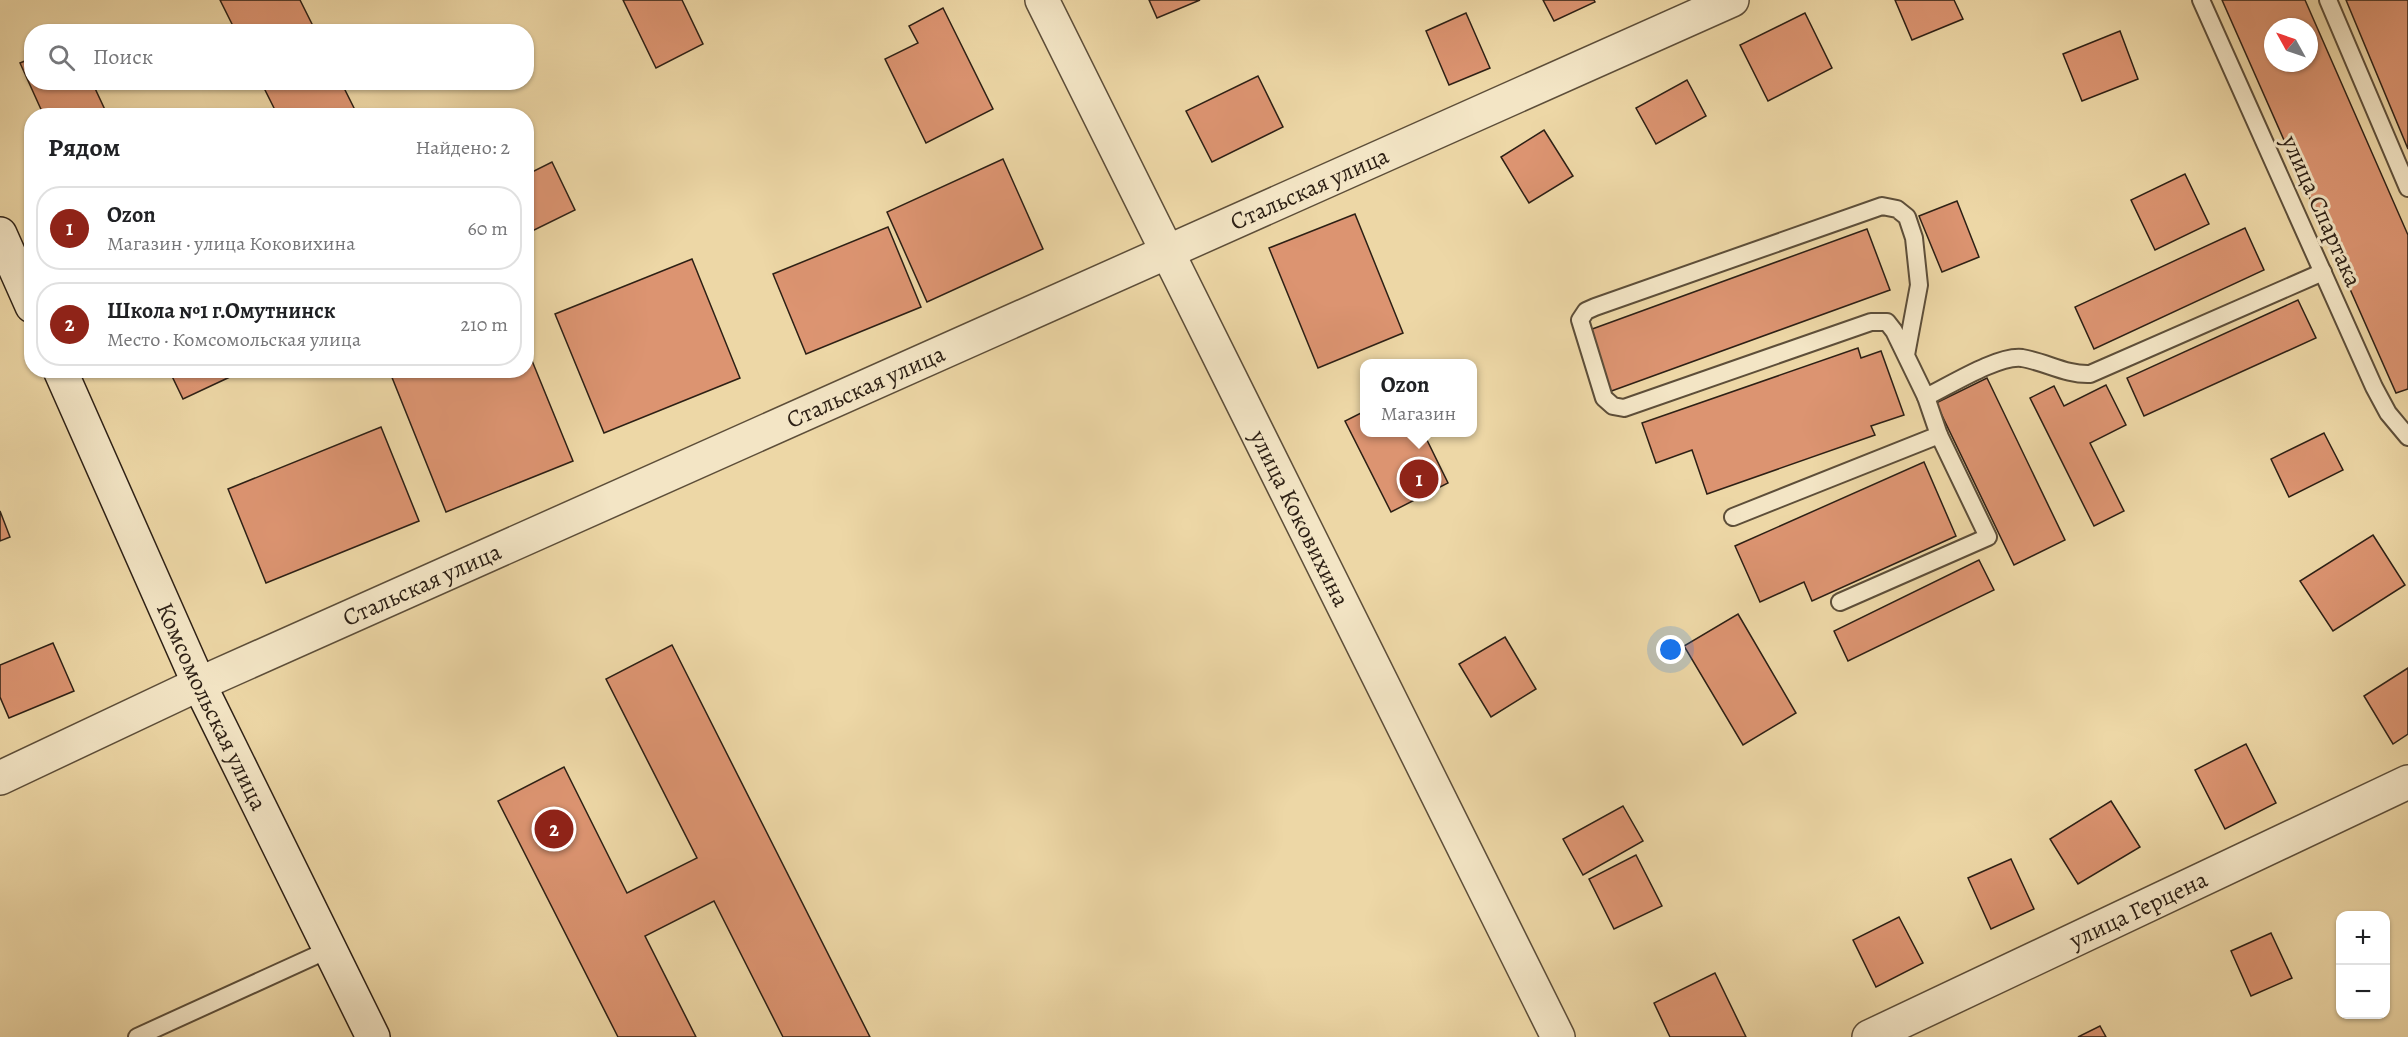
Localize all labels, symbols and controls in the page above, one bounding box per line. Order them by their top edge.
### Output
north arrow [2264,18,2318,72]
search box [24,24,534,90]
icon: search [45,41,78,74]
text: Поиск [93,42,153,72]
street label: улица Спартака [2274,129,2370,292]
text: Рядом [48,130,120,165]
text: Найдено: 2 [415,134,510,161]
street label: Стальская улица [1225,139,1394,238]
text: Ozon [107,200,156,230]
text: 1 [66,215,73,242]
text: 60 m [468,215,508,242]
text: Магазин · улица Коковихина [107,230,355,257]
text: Школа №1 г.Омутнинск [107,296,336,326]
text: 2 [65,311,74,338]
text: 210 m [460,311,508,338]
text: Место · Комсомольская улица [107,326,361,353]
street label: Стальская улица [781,337,950,436]
popup [1360,359,1477,437]
text: Ozon [1381,370,1429,400]
text: Магазин [1381,400,1456,427]
street label: улица Коковихина [1242,424,1357,612]
pin: 1 [1400,456,1438,502]
street label: Стальская улица [337,535,506,634]
street label: Комсомольская улица [149,597,275,816]
your location [1656,635,1685,664]
pin: 2 [534,806,574,852]
street label: улица Герцена [2063,863,2213,956]
map controls [2336,911,2390,1019]
button: + [2336,911,2390,965]
button: − [2336,965,2390,1019]

